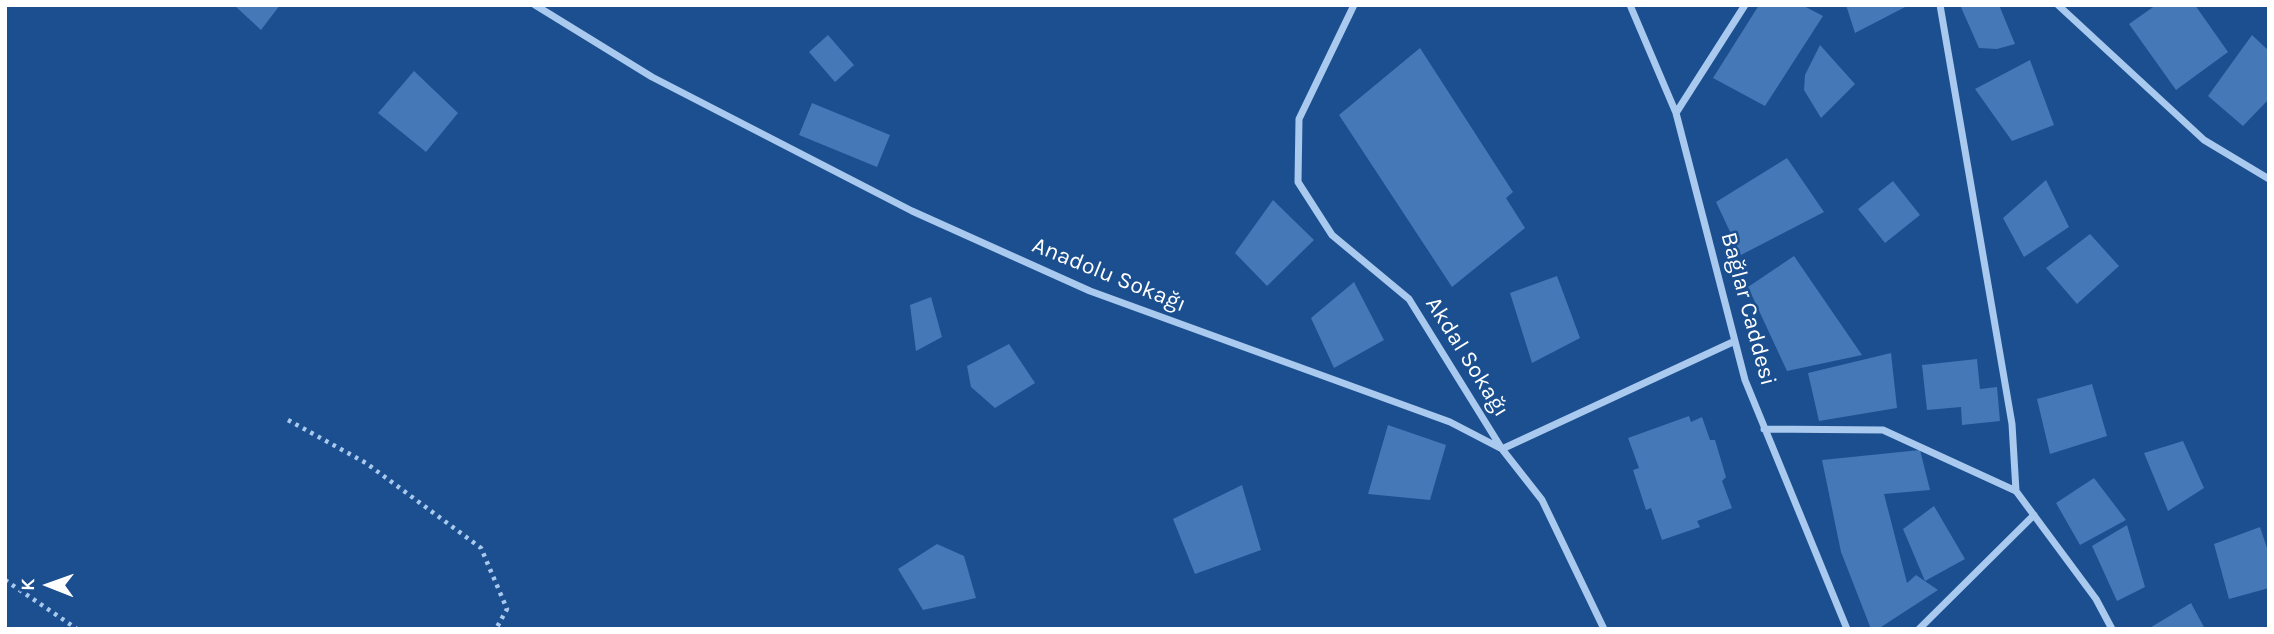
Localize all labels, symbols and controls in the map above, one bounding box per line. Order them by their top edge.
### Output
street label: Bağlar Caddesi [1714,229,1782,389]
street label: Anadolu Sokağı [1028,232,1190,318]
street label: Akdal Sokağı [1419,292,1515,422]
north arrow [14,550,84,620]
text: K [17,578,39,591]

